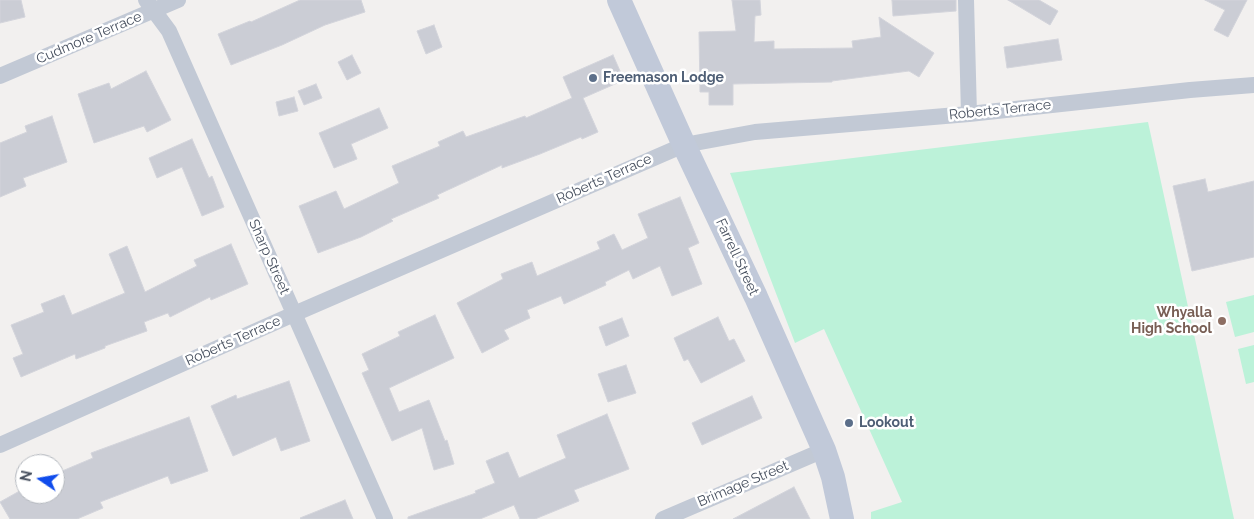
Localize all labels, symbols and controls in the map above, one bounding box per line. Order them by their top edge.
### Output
street label: Cudmore Terrace [34,8,144,68]
place label: Freemason Lodge [603,70,724,86]
marker: Freemason Lodge [587,72,599,84]
street label: Roberts Terrace [948,96,1052,124]
street label: Roberts Terrace [554,150,654,208]
street label: Farrell Street [712,216,762,298]
street label: Sharp Street [245,217,293,297]
place label: Whyalla High School [1131,305,1212,338]
street label: Roberts Terrace [183,312,283,370]
marker: Whyalla High School [1216,315,1228,327]
place label: Lookout [859,415,914,431]
marker: Lookout [843,417,855,429]
north arrow [15,454,65,504]
street label: Brimage Street [695,457,791,511]
text: N [17,469,35,483]

